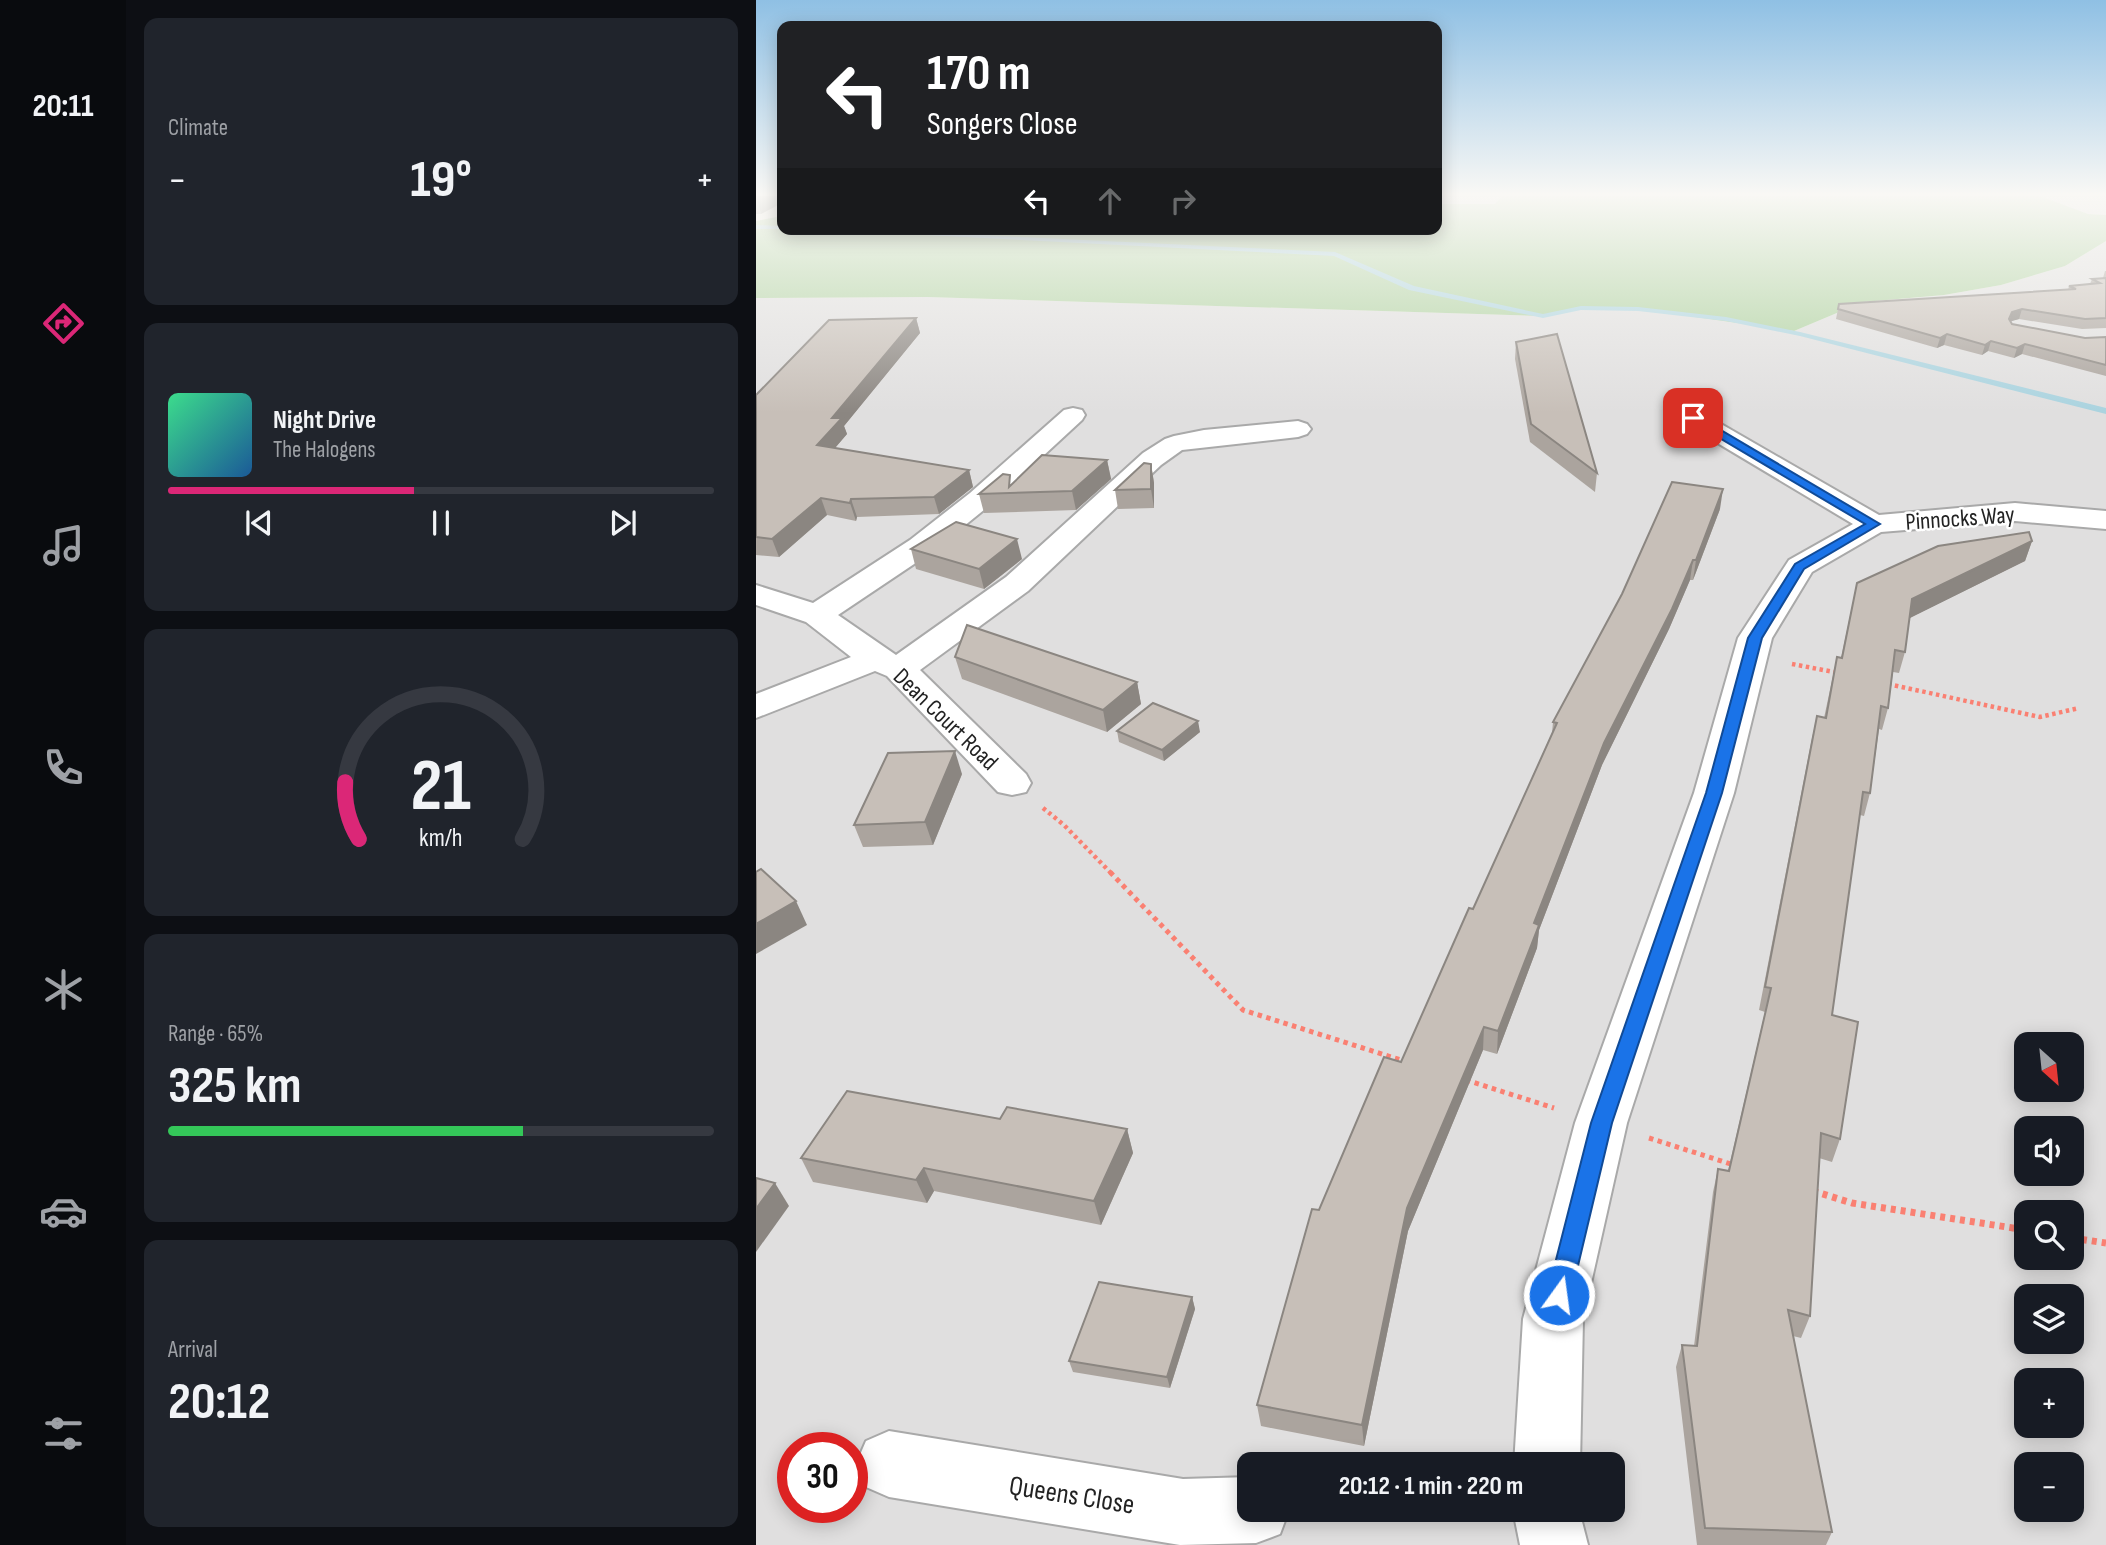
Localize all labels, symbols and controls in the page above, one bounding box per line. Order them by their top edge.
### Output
text: 170 m [927,45,1031,104]
icon: left [812,49,903,140]
text: 20:11 [32,87,94,126]
text: Songers Close [927,105,1078,144]
text: Climate [168,114,228,142]
text: 19° [410,149,472,212]
text: − [168,158,187,203]
text: + [695,158,714,203]
icon: left [1018,182,1056,220]
icon: ahead [1091,182,1129,220]
icon: right [1164,182,1202,220]
icon: directions [39,299,88,348]
pin [1663,388,1723,448]
icon: arrive [1674,399,1712,437]
text: Night Drive [273,405,376,436]
text: The Halogens [273,436,376,464]
street label: Pinnocks Way [1905,500,2016,537]
icon: previous [240,504,278,542]
icon: pause [422,504,460,542]
icon: next [604,504,642,542]
icon: music [39,521,88,570]
street label: Dean Court Road [887,662,1004,777]
icon: phone [39,743,88,792]
text: 21 [411,743,471,831]
text: km/h [419,822,463,853]
icon: climate [39,965,88,1014]
text: Range · 65% [168,1020,263,1048]
north arrow [2014,1032,2084,1102]
map controls [2014,1032,2084,1522]
text: 325 km [168,1055,301,1118]
button: sound [2014,1116,2084,1186]
icon: car [39,1187,88,1236]
button: search [2014,1200,2084,1270]
position arrow [1522,1258,1596,1332]
button: layers [2014,1284,2084,1354]
text: Arrival [168,1336,217,1364]
button: + [2014,1368,2084,1438]
text: 20:12 [168,1371,270,1434]
icon: filters [39,1409,88,1458]
speed limit sign: 30 [777,1432,868,1523]
button: − [2014,1452,2084,1522]
street label: Queens Close [1007,1469,1137,1522]
text: 20:12 · 1 min · 220 m [1339,1471,1523,1502]

